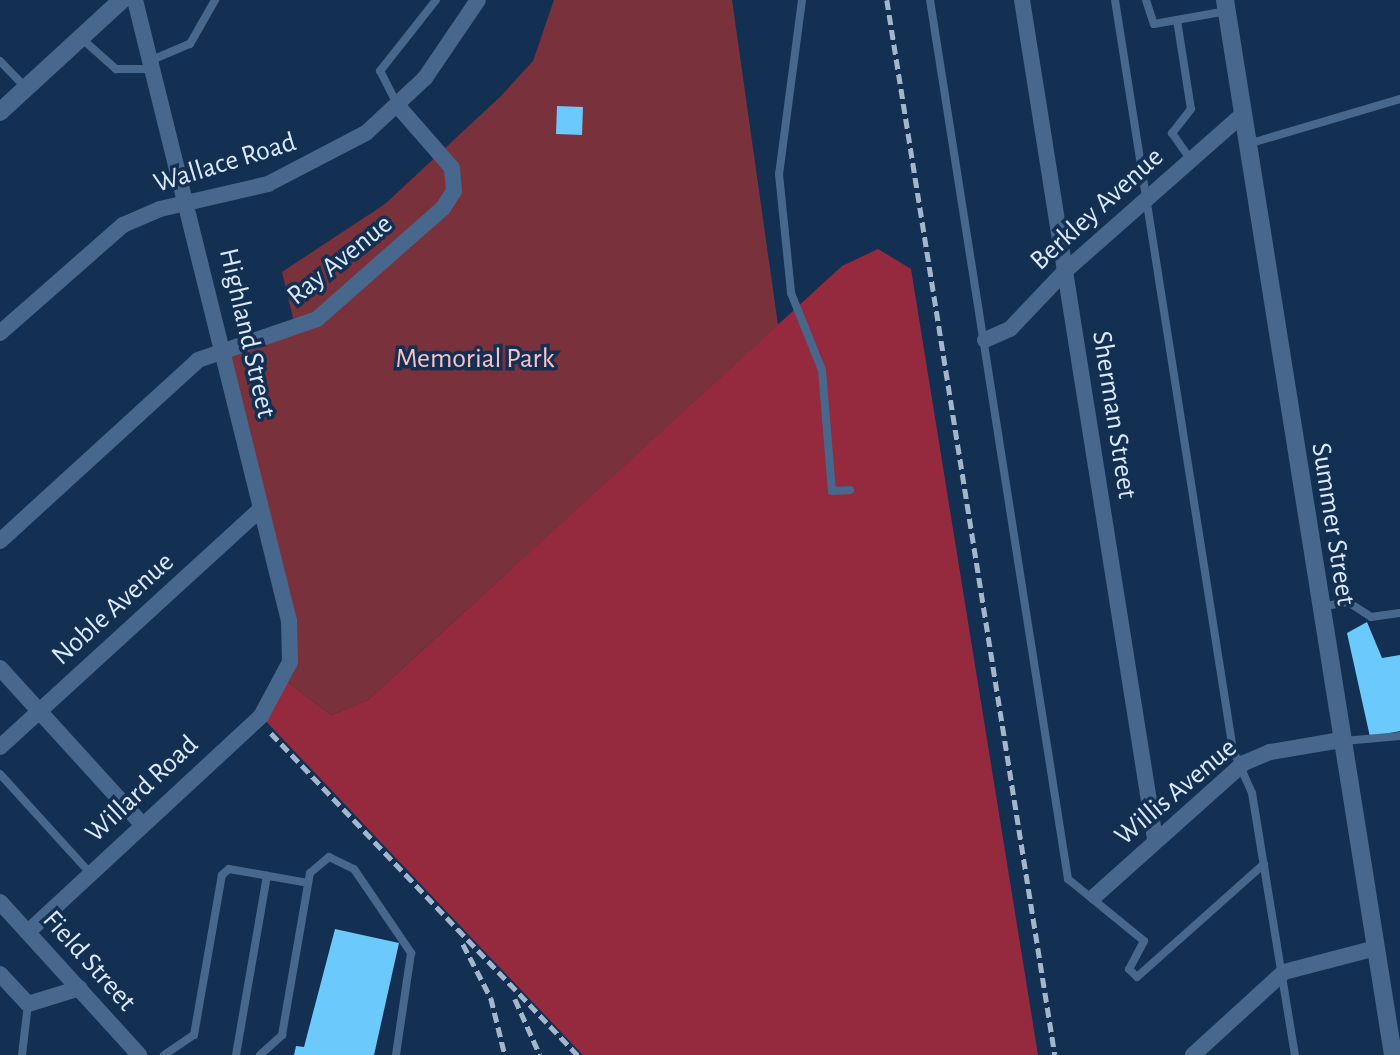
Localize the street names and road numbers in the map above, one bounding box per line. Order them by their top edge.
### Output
street label: Wallace Road [150,125,300,201]
street label: Berkley Avenue [1024,140,1170,278]
street label: Ray Avenue [281,207,399,313]
street label: Highland Street [211,245,283,421]
street label: Sherman Street [1084,329,1144,501]
street label: Summer Street [1304,440,1362,608]
street label: Noble Avenue [45,545,181,673]
street label: Willard Road [79,728,205,850]
street label: Willis Avenue [1108,731,1244,853]
street label: Field Street [35,904,143,1018]

